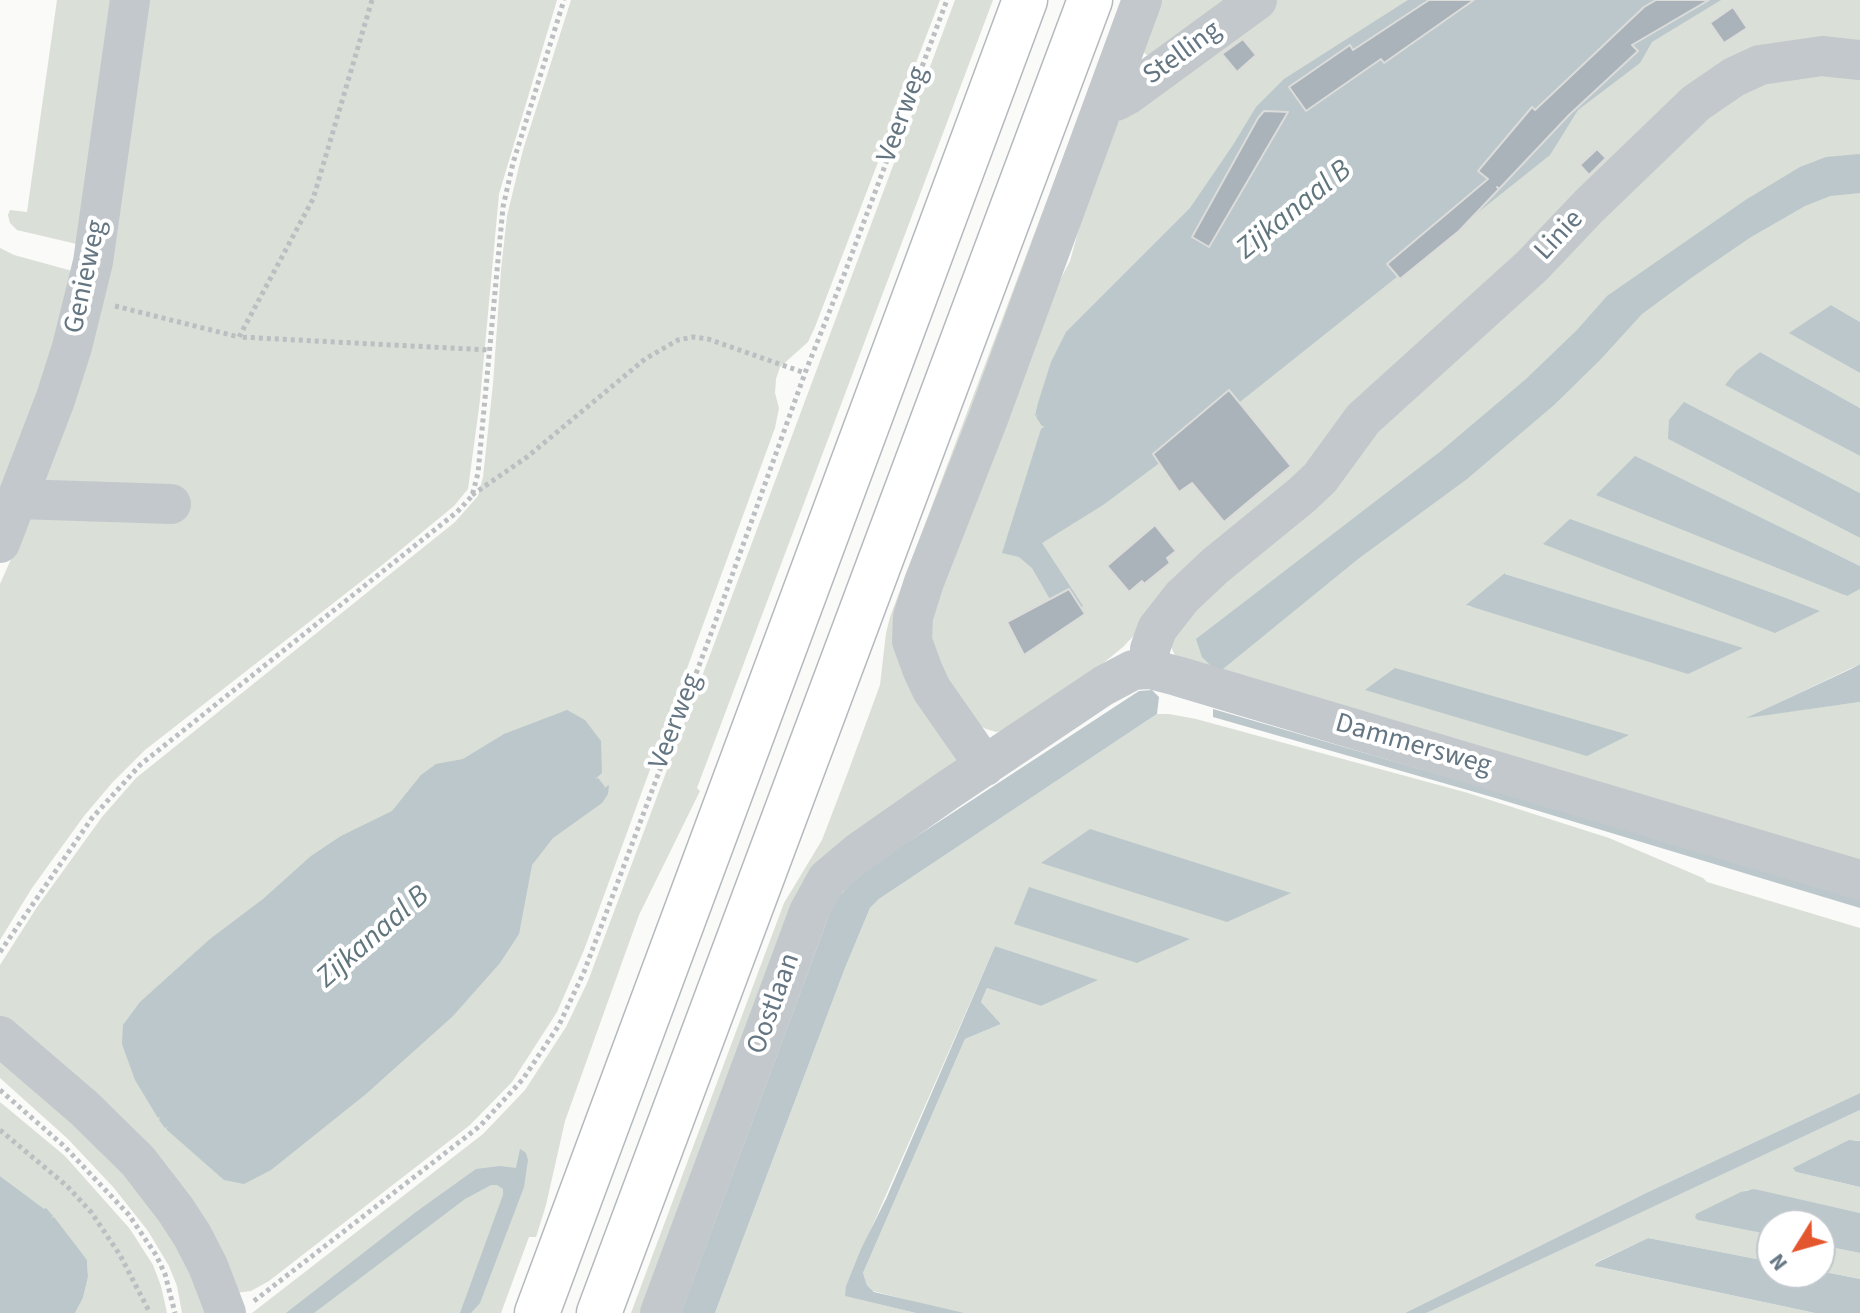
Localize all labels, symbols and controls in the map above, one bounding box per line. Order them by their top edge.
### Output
street label: Stelling [1138,15,1228,93]
street label: Veerweg [871,62,937,168]
water label: Zijkanaal B [1230,154,1360,268]
street label: Linie [1528,204,1592,268]
street label: Genieweg [59,217,115,337]
street label: Veerweg [643,669,711,775]
street label: Dammersweg [1331,708,1495,784]
water label: Zijkanaal B [310,879,438,997]
street label: Oostlaan [741,949,809,1059]
north arrow [1756,1209,1836,1289]
text: N [1761,1247,1796,1278]

